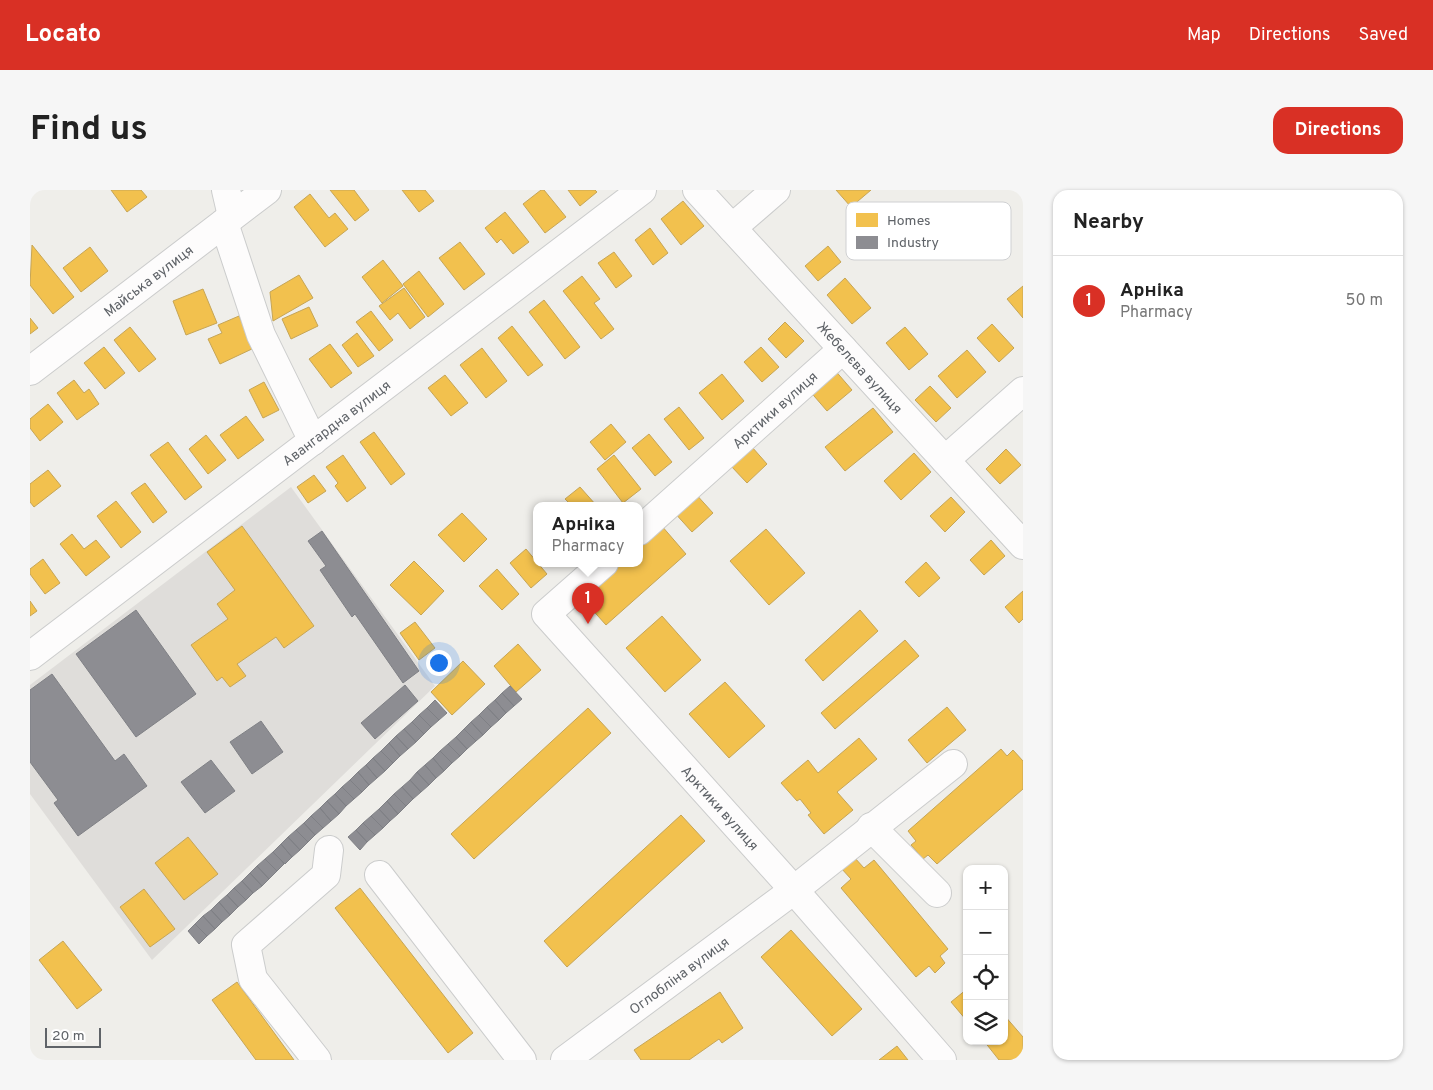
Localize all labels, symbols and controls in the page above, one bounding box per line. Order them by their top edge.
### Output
text: Locato [25,20,101,50]
text: Map [1187,24,1221,47]
text: Directions [1249,24,1331,47]
text: Saved [1359,24,1408,47]
button: Directions [1273,107,1403,154]
text: Find us [30,108,148,152]
legend [846,202,1011,260]
text: Nearby [1073,209,1144,236]
text: Homes [887,213,931,230]
text: Industry [887,235,939,252]
street label: Майська вулиця [101,242,197,321]
text: Арніка [1120,279,1184,303]
text: 1 [1086,291,1092,311]
text: 50 m [1346,291,1383,311]
text: Pharmacy [1120,303,1193,323]
street label: Жебелєва вулиця [813,319,905,418]
street label: Арктики вулиця [730,369,822,453]
street label: Авангардна вулиця [280,377,395,470]
popup [533,502,643,567]
text: Арніка [552,513,615,537]
text: Pharmacy [552,537,624,557]
pin: 1 [572,583,604,624]
your location [426,650,452,676]
street label: Арктики вулиця [677,763,762,855]
map controls [963,865,1008,1045]
button: + [963,865,1008,910]
button: − [963,910,1008,955]
street label: Оглобліна вулиця [627,934,733,1019]
button: locate [963,955,1008,1000]
button: layers [963,1000,1008,1045]
scale bar [45,1025,101,1048]
text: 20 m [52,1028,85,1045]

